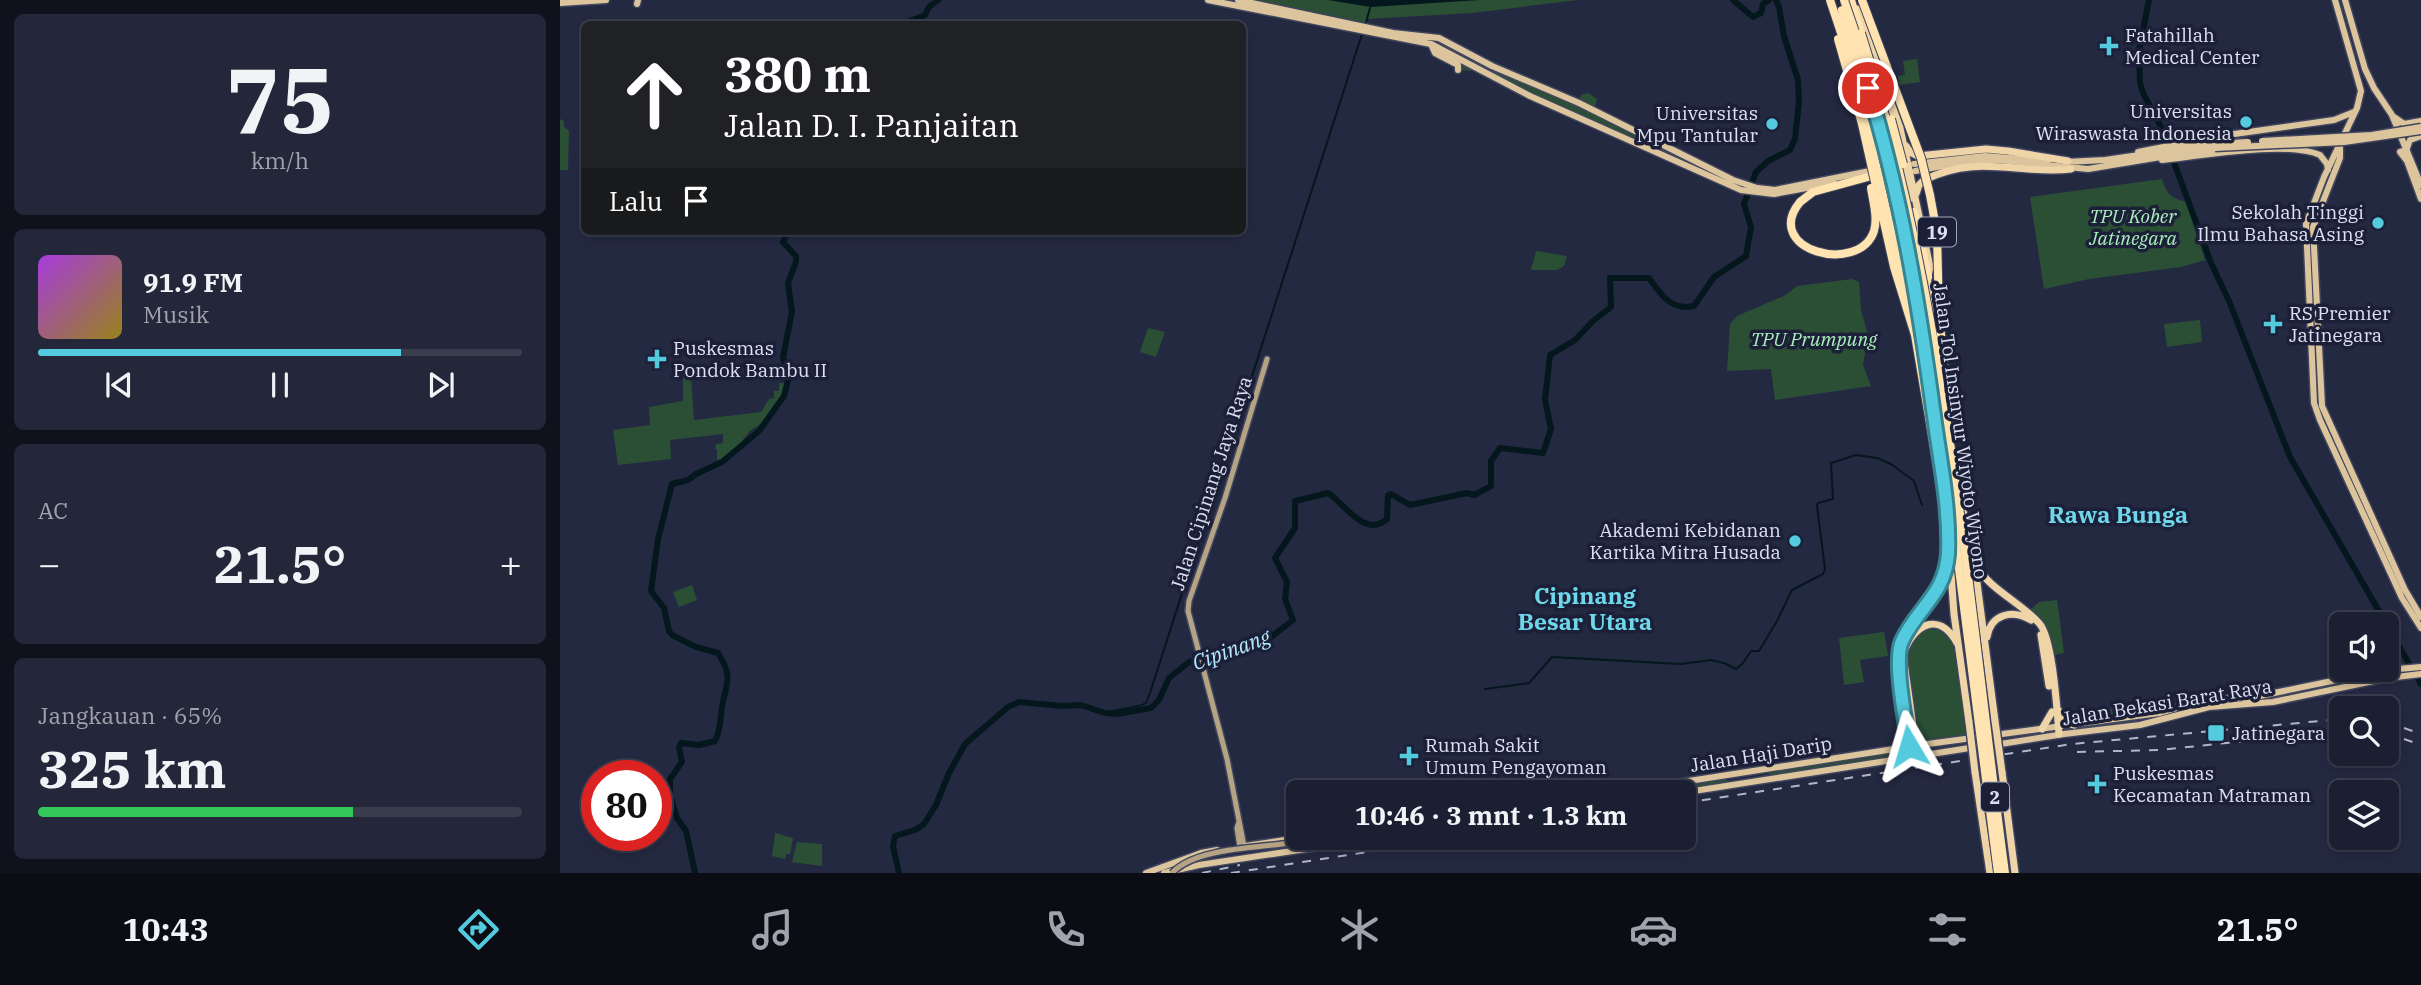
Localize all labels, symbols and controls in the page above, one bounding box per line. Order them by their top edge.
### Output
place label: Fatahillah Medical Center [2125,23,2260,69]
marker: Fatahillah Medical Center [2099,36,2119,56]
text: 75 [225,40,335,158]
text: 380 m [724,42,871,105]
icon: ahead [609,49,700,140]
pin [1838,58,1898,118]
icon: arrive [1849,69,1887,107]
place label: Universitas Wiraswasta Indonesia [2035,99,2232,145]
place label: Universitas Mpu Tantular [1637,101,1759,147]
text: Jalan D. I. Panjaitan [724,104,1019,146]
marker: Universitas Wiraswasta Indonesia [2238,114,2254,130]
marker: Universitas Mpu Tantular [1764,116,1780,132]
text: km/h [251,145,309,175]
icon: arrive [677,182,715,220]
text: Lalu [609,184,663,218]
place label: Sekolah Tinggi Ilmu Bahasa Asing [2197,200,2365,246]
park label: TPU Kober Jatinegara [2088,204,2177,250]
marker: Sekolah Tinggi Ilmu Bahasa Asing [2370,215,2386,231]
road number: 19 [1918,218,1956,246]
text: 91.9 FM [143,265,243,299]
street label: Jalan Tol Insinyur Wiyoto Wiyono [1928,281,1994,581]
text: Musik [143,299,209,329]
place label: RS Premier Jatinegara [2289,301,2391,347]
marker: RS Premier Jatinegara [2263,314,2283,334]
park label: TPU Prumpung [1751,327,1878,351]
place label: Puskesmas Pondok Bambu II [673,336,827,382]
marker: Puskesmas Pondok Bambu II [647,349,667,369]
icon: previous [100,366,138,404]
icon: pause [261,366,299,404]
icon: next [422,366,460,404]
street label: Jalan Cipinang Jaya Raya [1165,373,1257,593]
text: AC [38,495,68,525]
district label: Rawa Bunga [2048,499,2188,529]
place label: Akademi Kebidanan Kartika Mitra Husada [1590,518,1781,564]
text: 21.5° [214,530,346,597]
marker: Akademi Kebidanan Kartika Mitra Husada [1787,533,1803,549]
text: − [38,539,61,588]
text: + [499,539,522,588]
district label: Cipinang Besar Utara [1518,580,1652,636]
map controls [2329,612,2399,850]
button: sound [2329,612,2399,682]
water label: Cipinang [1188,622,1275,676]
street label: Jalan Bekasi Barat Raya [2061,674,2273,730]
button: search [2329,696,2399,766]
text: Jangkauan · 65% [38,700,222,730]
position arrow [1872,709,1946,783]
place label: Jatinegara [2232,721,2325,745]
marker: Jatinegara [2206,723,2226,743]
street label: Jalan Haji Darip [1689,731,1833,777]
place label: Rumah Sakit Umum Pengayoman [1425,733,1607,779]
text: 325 km [38,735,227,802]
marker: Rumah Sakit Umum Pengayoman [1399,746,1419,766]
speed limit sign: 80 [581,760,672,851]
place label: Puskesmas Kecamatan Matraman [2113,761,2311,807]
marker: Puskesmas Kecamatan Matraman [2087,774,2107,794]
button: layers [2329,780,2399,850]
road number: 2 [1981,782,2009,812]
text: 10:46 · 3 mnt · 1.3 km [1355,798,1627,832]
icon: directions [454,905,503,954]
icon: music [748,905,797,954]
icon: phone [1041,905,1090,954]
icon: climate [1335,905,1384,954]
icon: car [1629,905,1678,954]
icon: filters [1923,905,1972,954]
text: 10:43 [122,908,209,950]
text: 21.5° [2217,908,2299,950]

